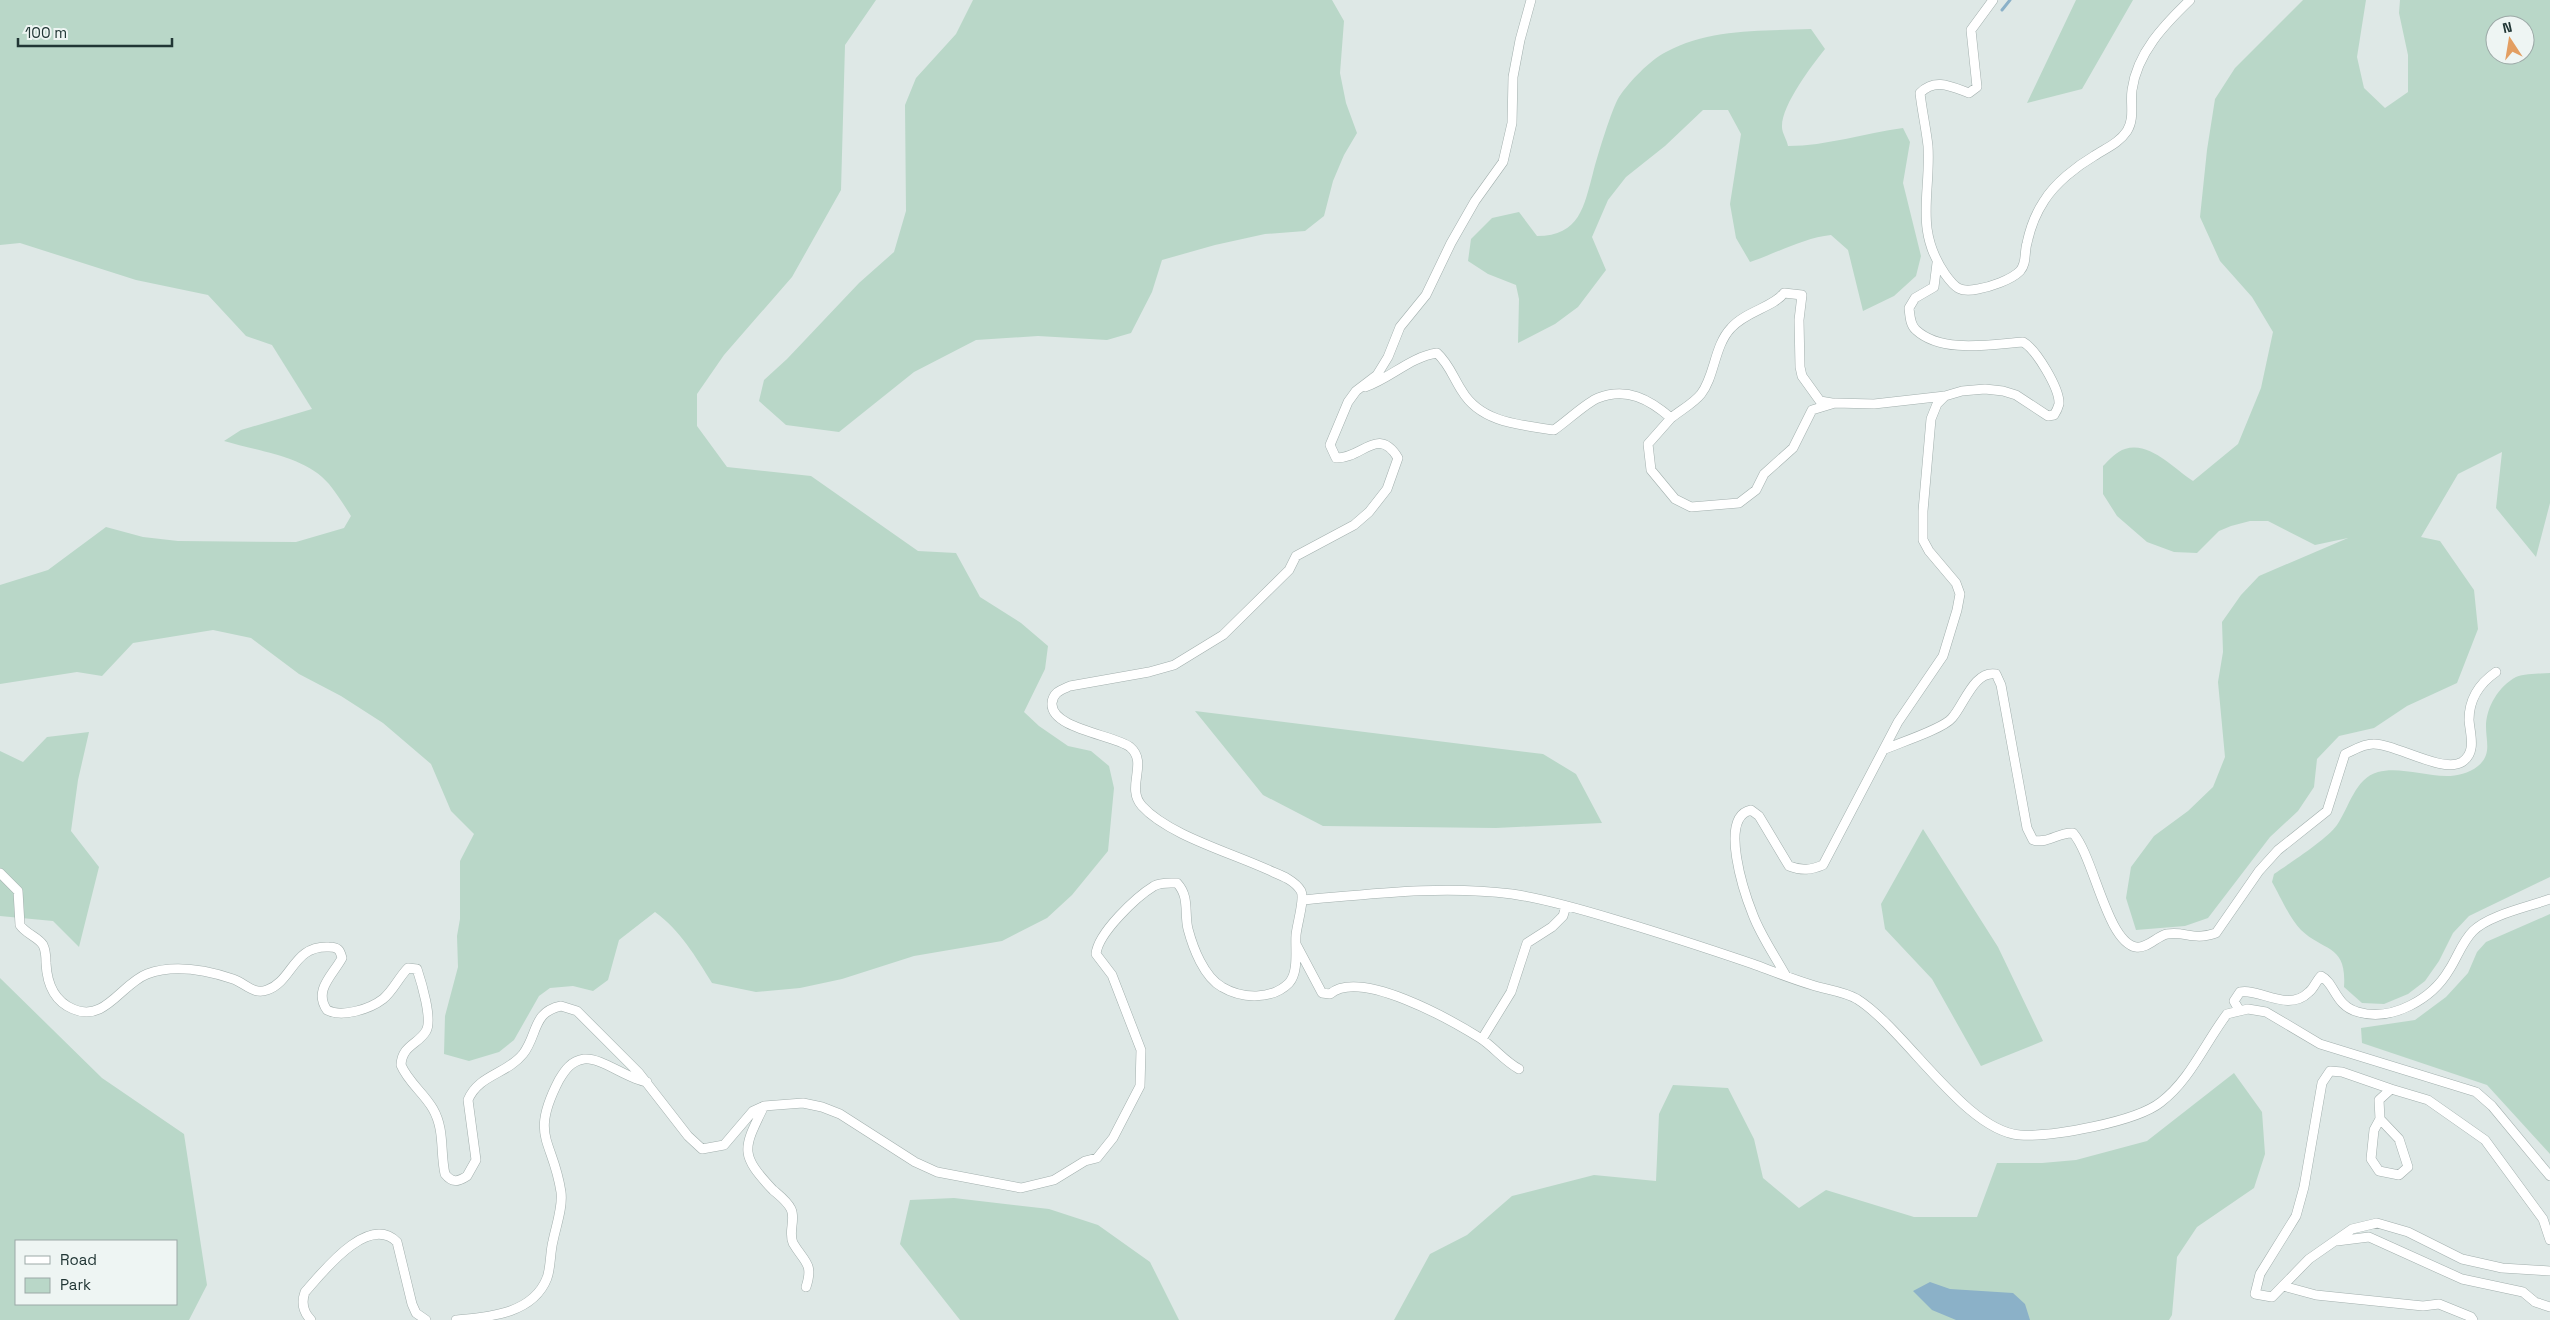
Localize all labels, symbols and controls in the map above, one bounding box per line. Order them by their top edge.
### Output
scale bar [18,15,171,47]
north arrow [2485,15,2535,65]
text: N [2501,18,2514,37]
text: 100 m [25,23,67,42]
legend [15,1240,178,1305]
text: Road [60,1250,97,1269]
text: Park [60,1275,91,1294]

